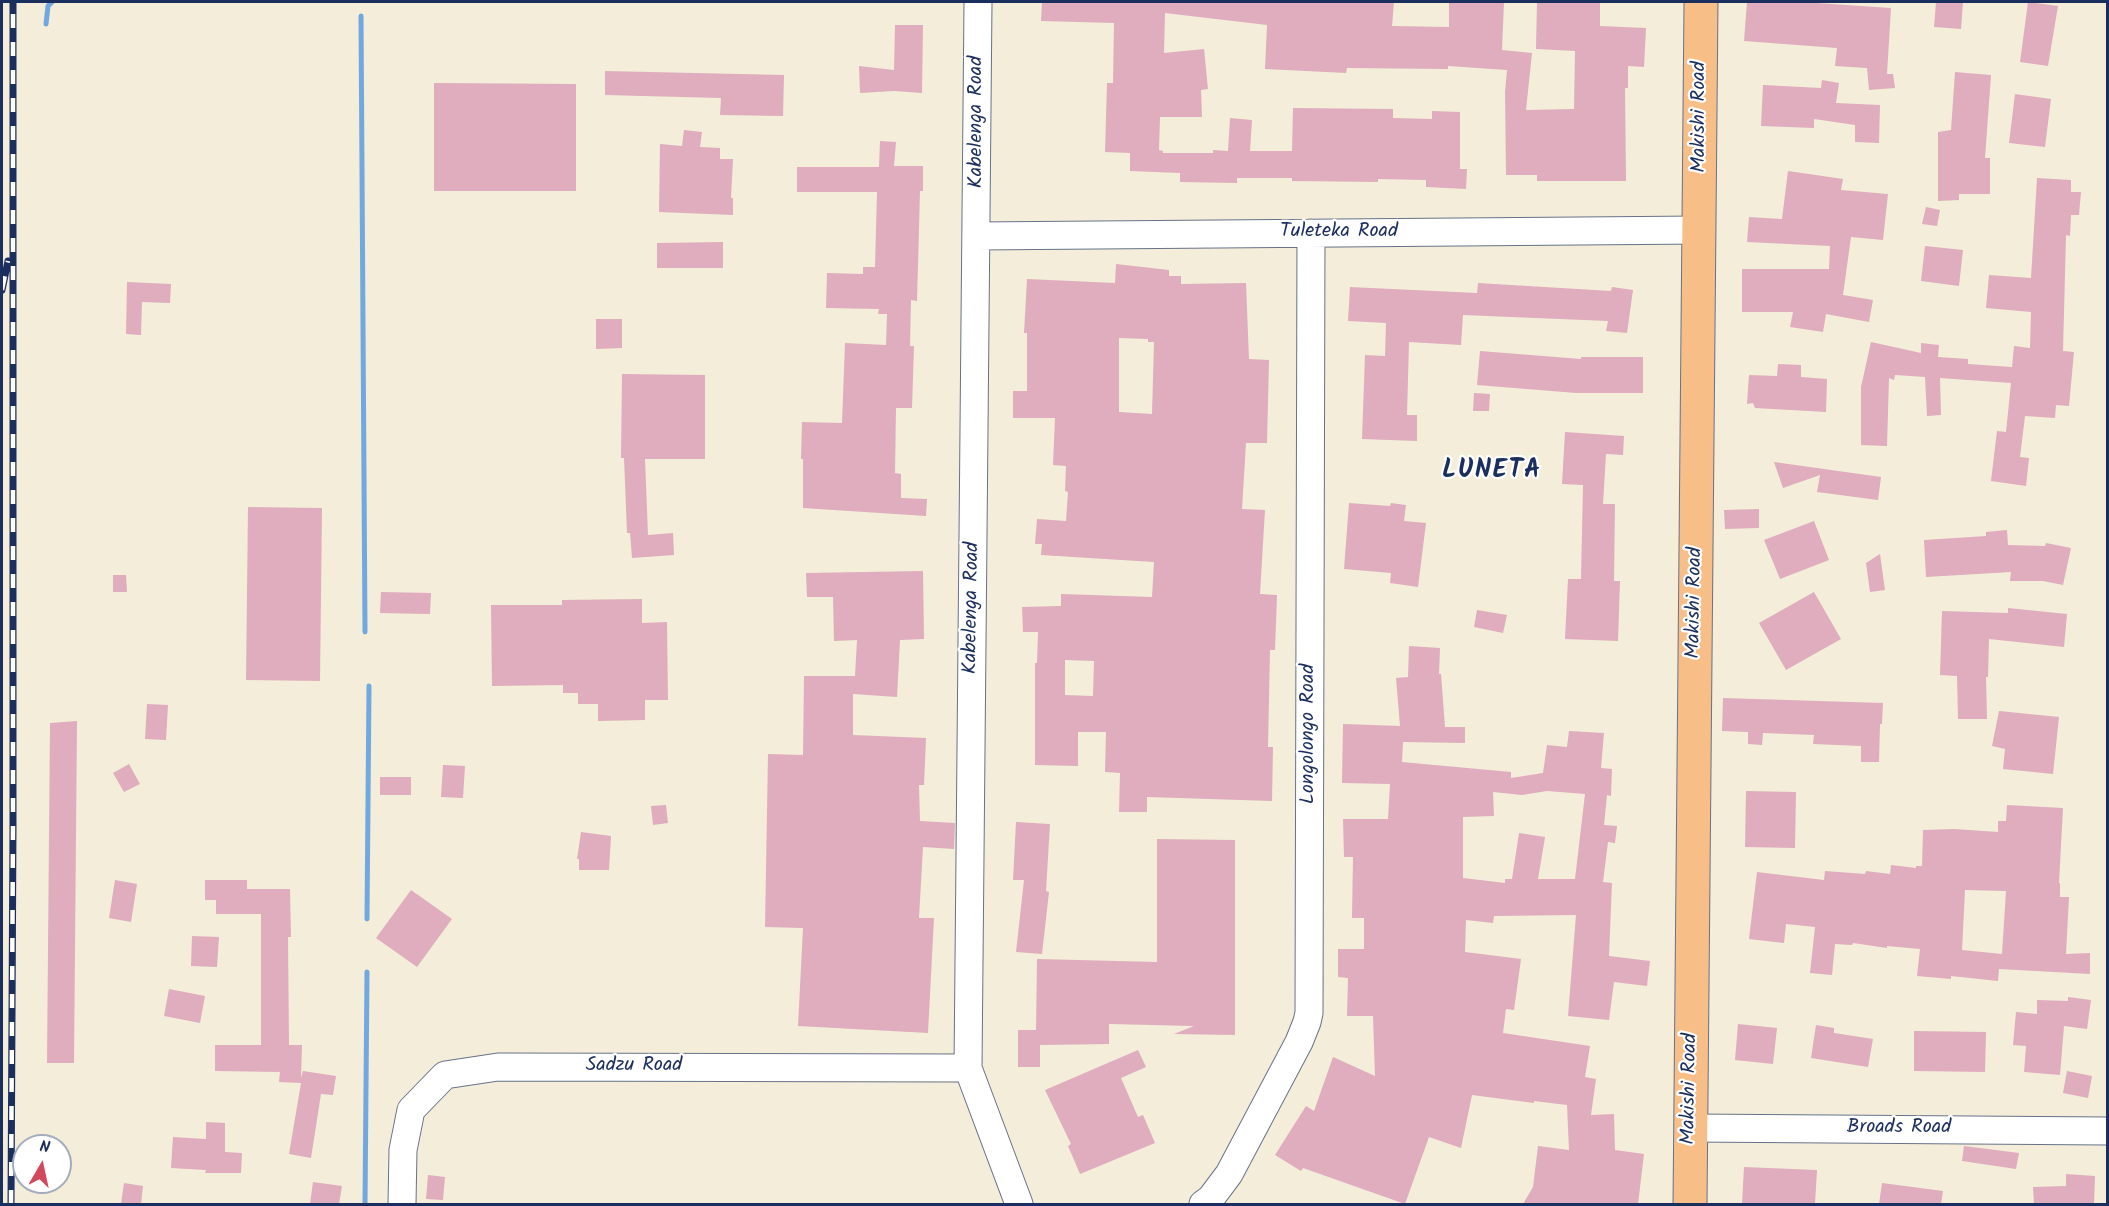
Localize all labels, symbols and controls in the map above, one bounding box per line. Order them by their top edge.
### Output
street label: Kabelenga Road [966,56,990,188]
street label: Makishi Road [1689,61,1713,173]
street label: Tuleteka Road [1280,221,1398,245]
district label: LUNETA [1442,457,1542,489]
street label: Kabelenga Road [960,542,986,674]
street label: Makishi Road [1683,547,1709,659]
street label: Longolongo Road [1298,664,1322,804]
street label: Makishi Road [1678,1033,1704,1145]
street label: Sadzu Road [586,1055,682,1079]
street label: Broads Road [1847,1117,1951,1141]
north arrow [12,1134,72,1194]
text: N [38,1135,52,1161]

